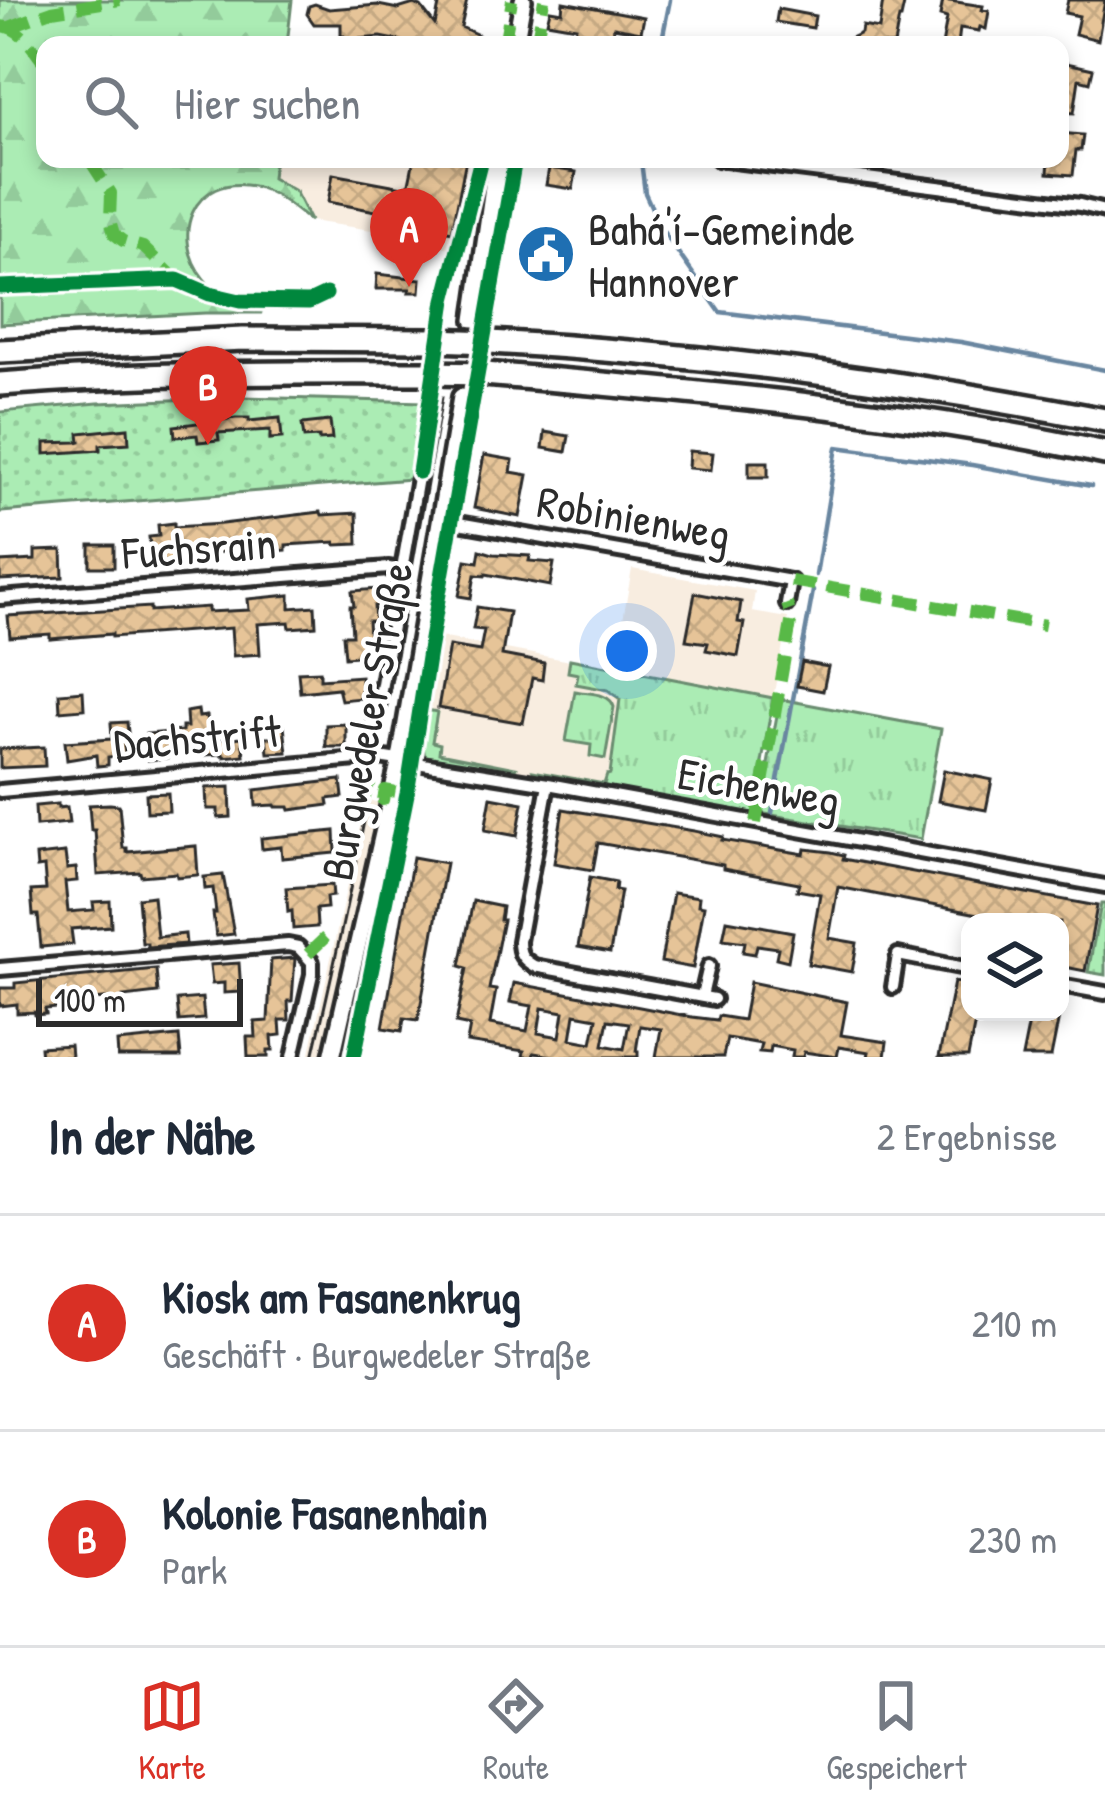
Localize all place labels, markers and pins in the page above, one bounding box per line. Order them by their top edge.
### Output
pin: A [370,188,448,287]
place label: Bahá'í-Gemeinde Hannover [588,198,855,311]
public building icon: Bahá'í-Gemeinde Hannover [515,223,577,285]
pin: B [169,346,247,445]

